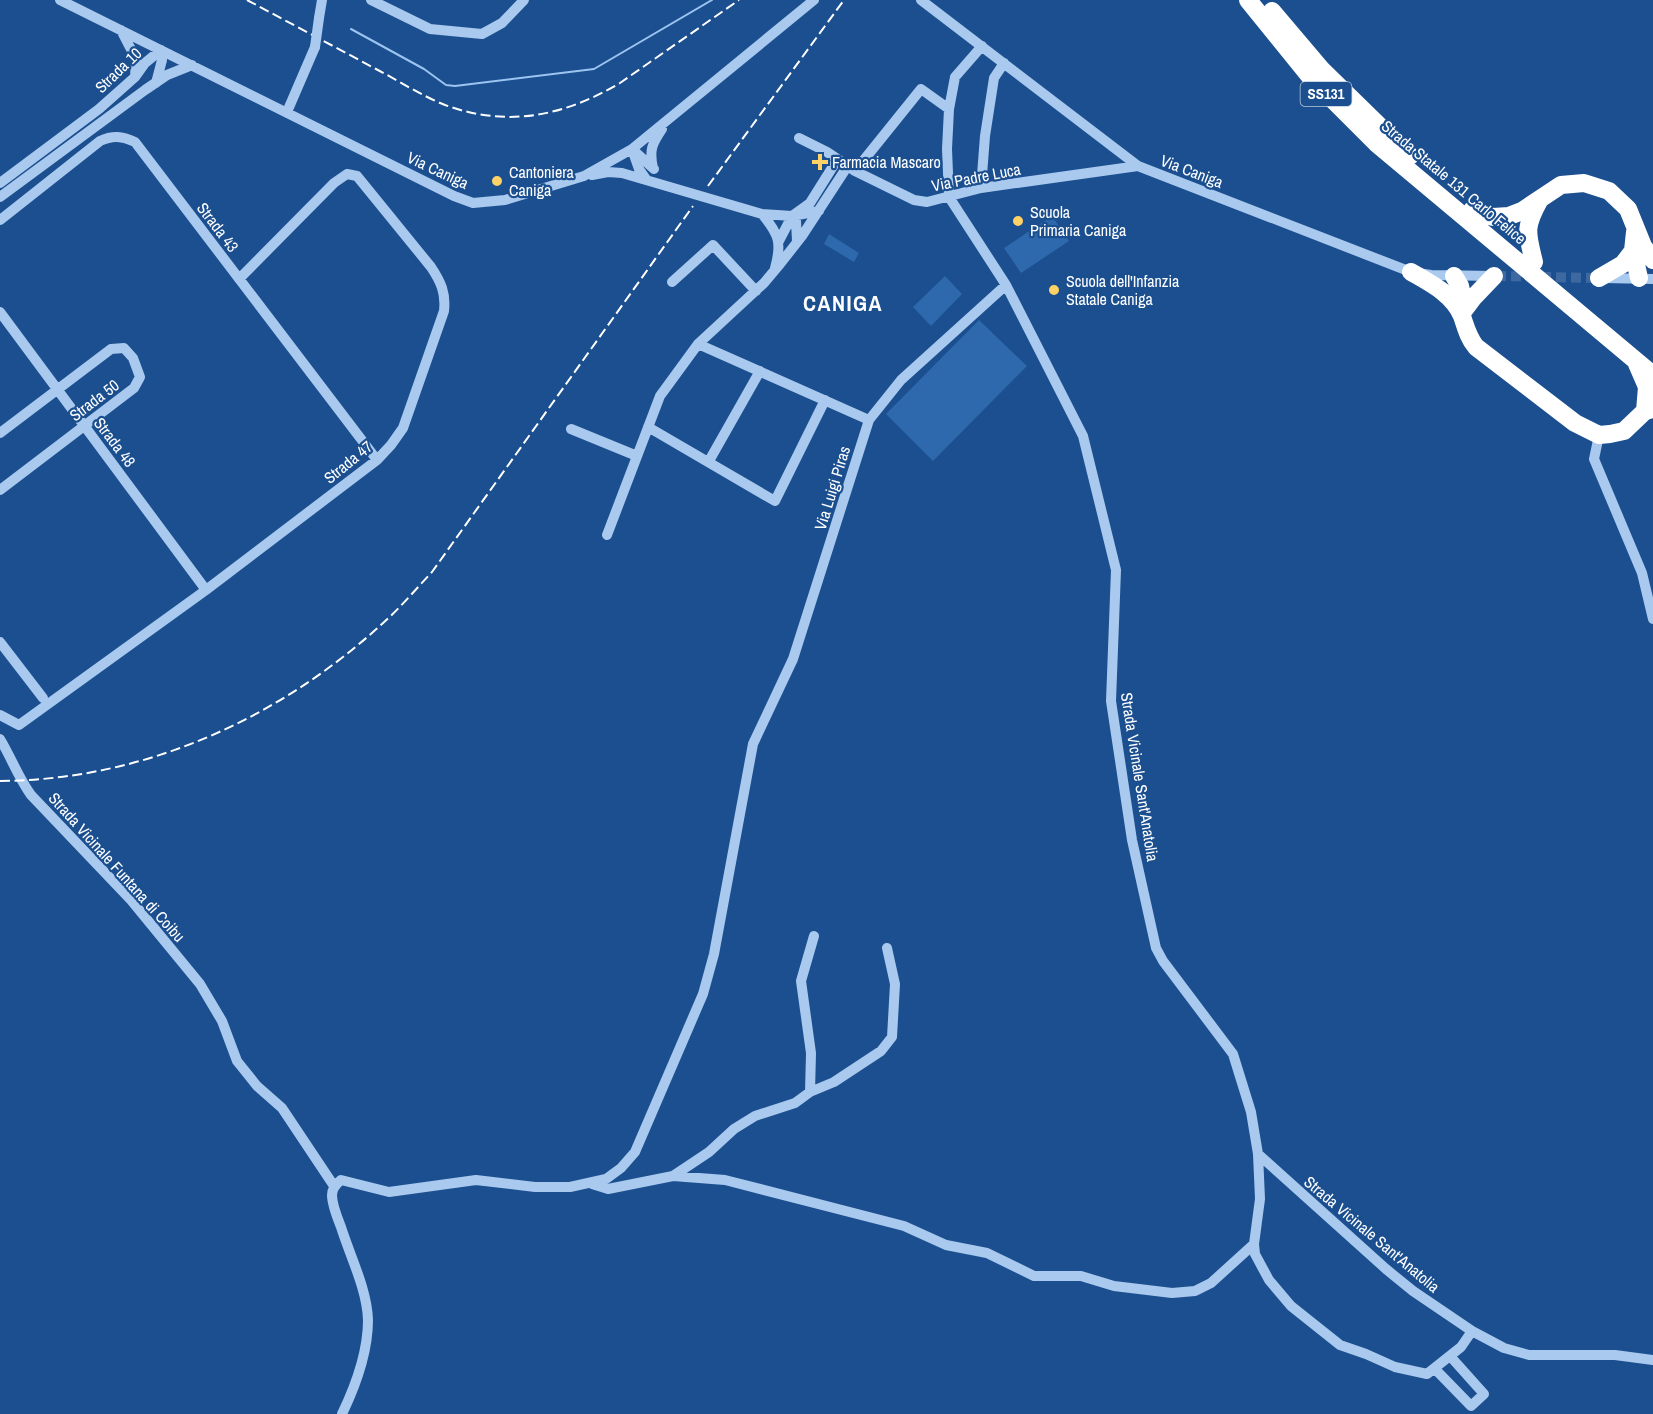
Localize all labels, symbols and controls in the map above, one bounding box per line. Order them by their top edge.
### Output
street label: Strada 10 [90,42,146,98]
road number: SS131 [1300,82,1352,106]
street label: Strada Statale 131 Carlo Felice [1377,115,1531,249]
street label: Via Caniga [404,146,473,194]
street label: Via Caniga [1158,149,1227,193]
place label: Farmacia Mascaro [832,151,941,173]
marker: Farmacia Mascaro [813,155,827,169]
street label: Via Padre Luca [930,157,1023,196]
place label: Cantoniera Caniga [509,161,575,201]
marker: Cantoniera Caniga [490,174,504,188]
street label: Strada 43 [192,198,244,256]
place label: Scuola Primaria Caniga [1030,201,1127,241]
marker: Scuola Primaria Caniga [1011,214,1025,228]
place label: Scuola dell'Infanzia Statale Caniga [1066,270,1180,310]
marker: Scuola dell'Infanzia Statale Caniga [1047,283,1061,297]
district label: CANIGA [803,288,883,318]
street label: Strada 50 [65,374,123,426]
street label: Strada 48 [89,413,141,471]
street label: Strada 47 [319,436,377,488]
street label: Via Luigi Piras [809,443,855,533]
street label: Strada Vicinale Sant'Anatolia [1116,691,1164,864]
street label: Strada Vicinale Funtana di Coibu [44,787,190,947]
street label: Strada Vicinale Sant'Anatolia [1300,1171,1445,1298]

